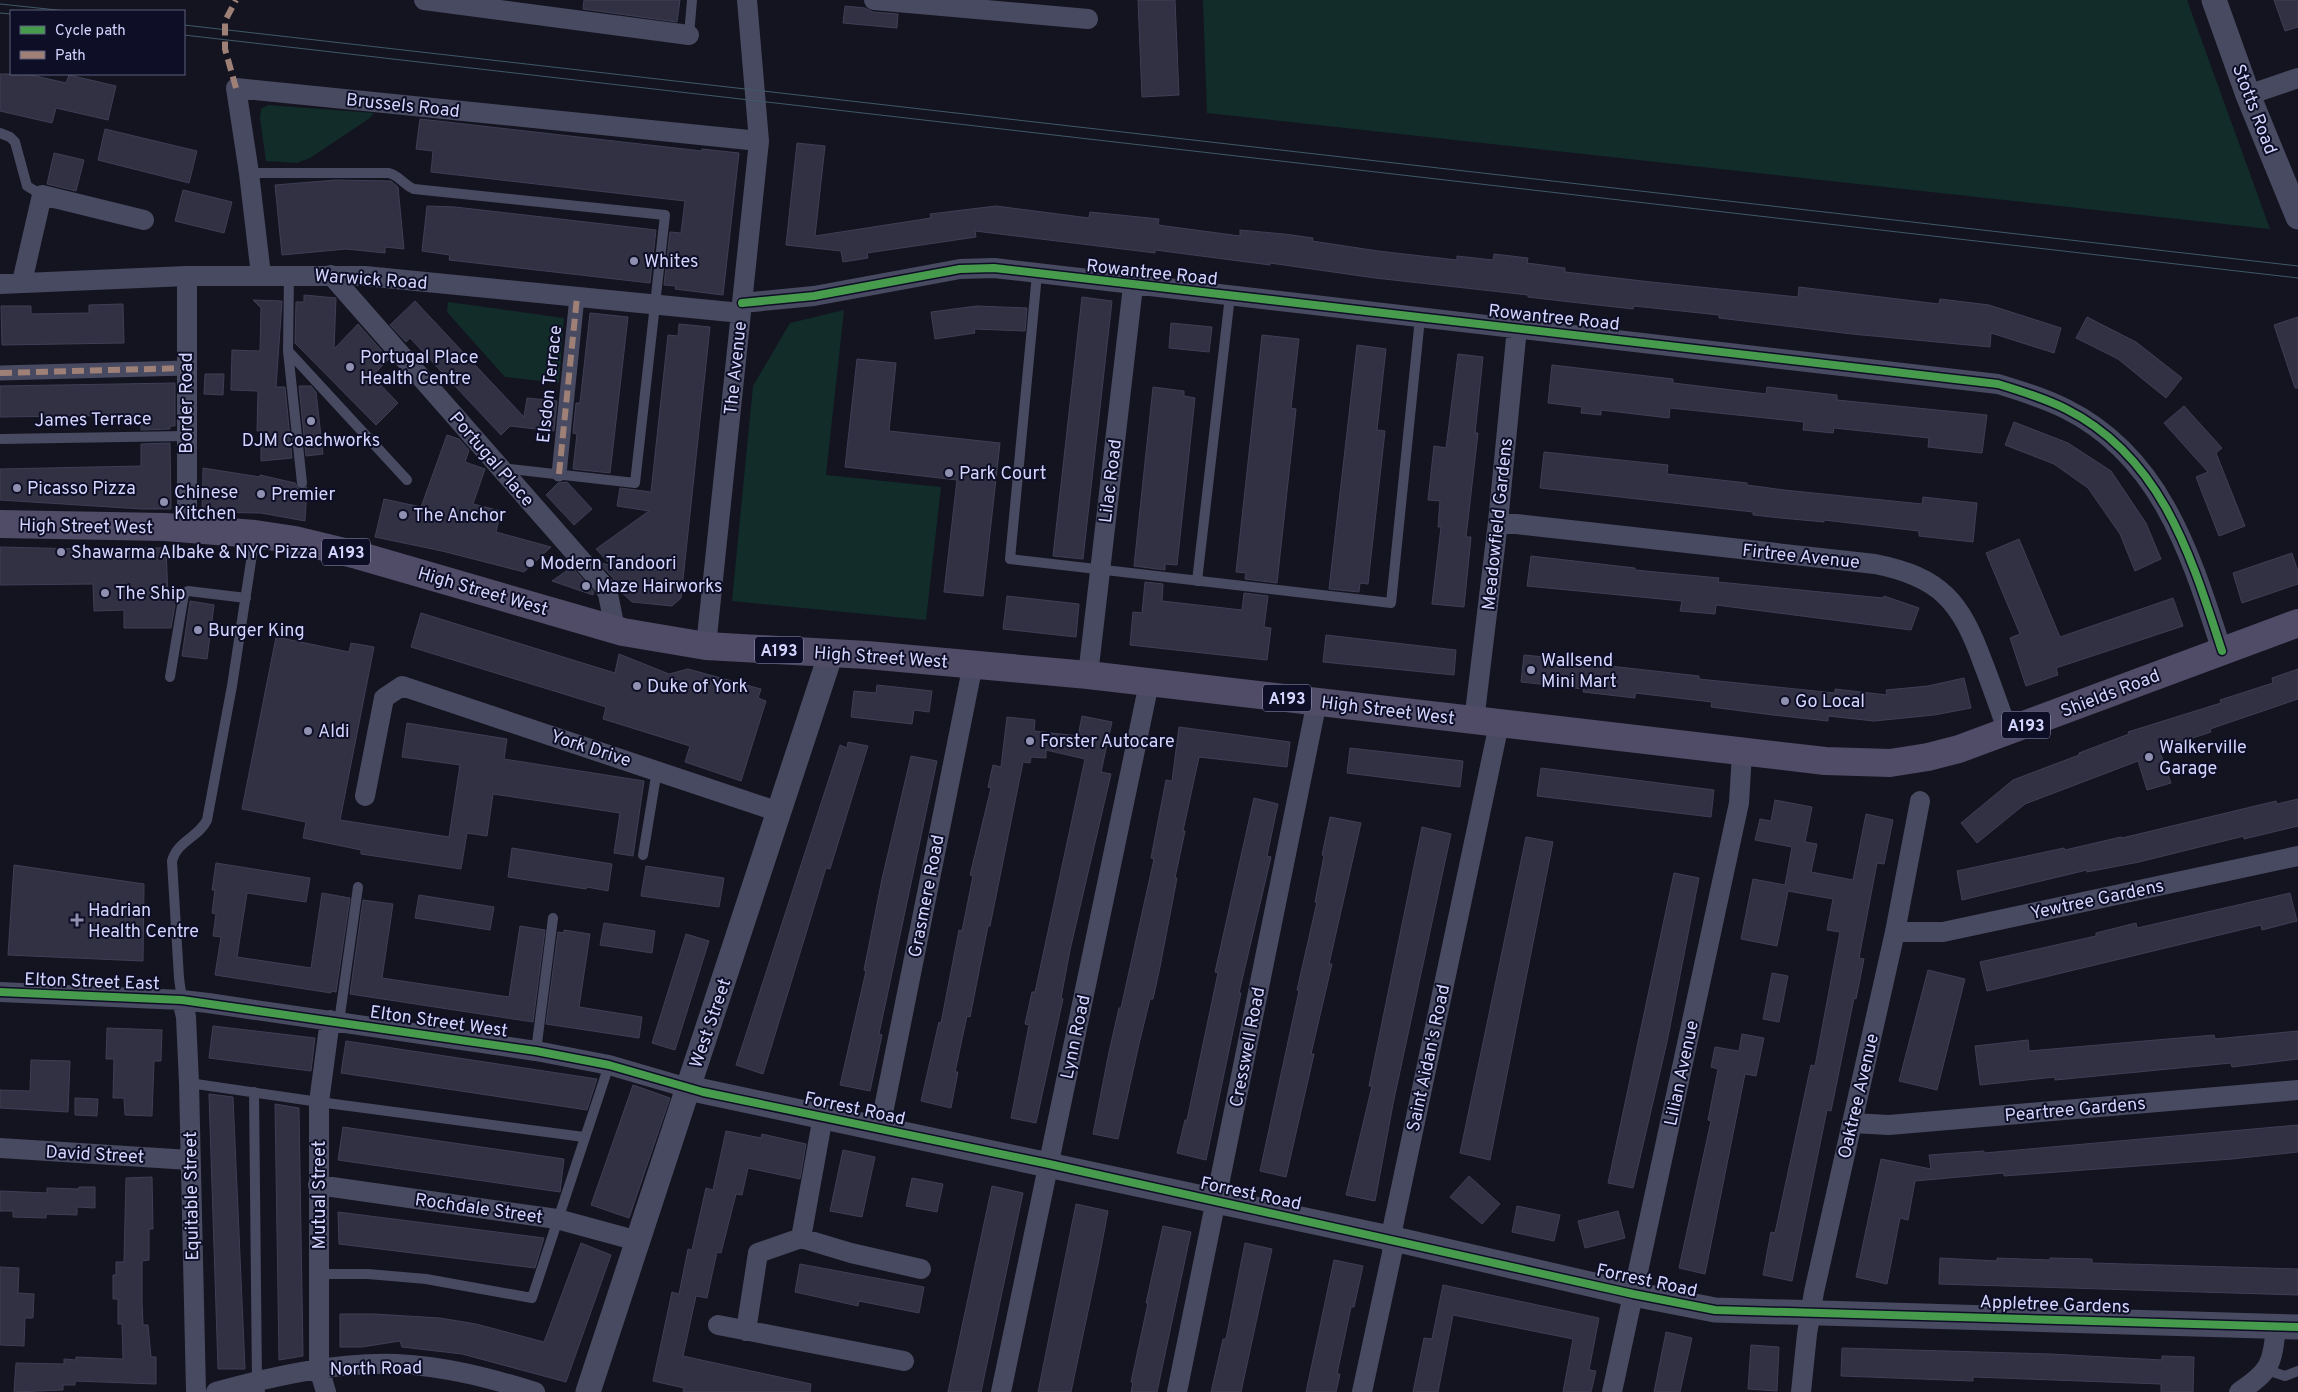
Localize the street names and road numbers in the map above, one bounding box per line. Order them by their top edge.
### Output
street label: Stotts Road [2226,61,2281,158]
street label: Brussels Road [345,89,461,124]
street label: Rowantree Road [1085,255,1219,292]
street label: Warwick Road [314,265,428,296]
street label: Rowantree Road [1487,300,1621,337]
street label: The Avenue [720,320,753,416]
street label: Elsdon Terrace [533,324,568,444]
street label: Border Road [176,352,199,454]
street label: James Terrace [34,408,152,433]
street label: Portugal Place [443,408,538,512]
street label: Meadowfield Gardens [1478,437,1519,611]
street label: Lilac Road [1095,438,1128,524]
street label: High Street West [19,515,153,540]
road number: A193 [322,538,370,566]
street label: Firtree Avenue [1741,540,1861,575]
street label: High Street West [415,563,550,622]
road number: A193 [755,636,803,664]
street label: High Street West [813,642,949,675]
street label: Shields Road [2058,665,2163,724]
road number: A193 [1263,684,1311,711]
street label: High Street West [1320,692,1456,731]
road number: A193 [2002,712,2050,738]
street label: York Drive [547,726,634,773]
street label: Grasmere Road [904,833,951,960]
street label: Yewtree Gardens [2028,875,2166,926]
street label: Elton Street East [24,969,160,996]
street label: West Street [685,976,737,1071]
street label: Saint Aidan's Road [1403,983,1456,1134]
street label: Cresswell Road [1226,985,1271,1109]
street label: Lynn Road [1056,993,1097,1081]
street label: Elton Street West [368,1001,509,1044]
street label: Lilian Avenue [1660,1018,1705,1128]
street label: Oaktree Avenue [1834,1032,1885,1161]
street label: Forrest Road [802,1088,907,1131]
street label: Peartree Gardens [2004,1093,2147,1128]
street label: Equitable Street [180,1131,205,1261]
street label: Mutual Street [309,1140,332,1250]
street label: David Street [45,1141,145,1170]
street label: Forrest Road [1198,1173,1303,1216]
street label: Rochdale Street [413,1189,544,1230]
street label: Forrest Road [1594,1260,1699,1303]
street label: Appletree Gardens [1979,1291,2131,1320]
street label: North Road [330,1357,422,1382]

